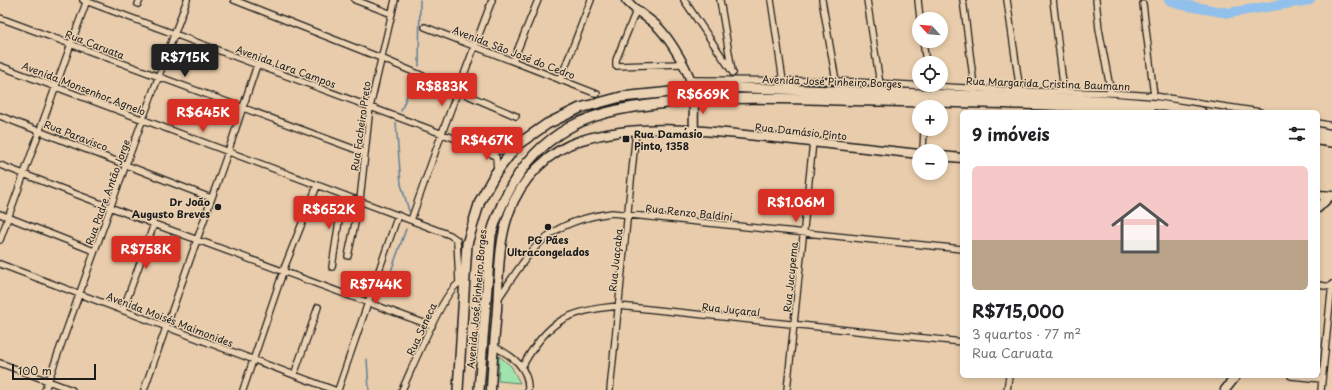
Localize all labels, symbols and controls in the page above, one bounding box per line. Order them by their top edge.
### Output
north arrow [912,12,948,48]
map controls [912,12,948,180]
street label: Avenida São José do Cedro [450,22,578,83]
street label: Rua Caruata [63,26,127,62]
street label: Avenida Lara Campos [234,41,339,91]
pin: R$715K [152,44,218,78]
text: R$715K [160,47,210,66]
button: locate [912,56,948,92]
street label: Avenida Monsenhor Agnelo [20,57,148,119]
street label: Avenida José Pinheiro Borges [762,71,903,91]
pin: R$883K [409,73,475,107]
street label: Rua Margarida Cristina Baumann [966,73,1130,93]
text: R$883K [416,76,468,95]
street label: Rua Facheiro Preto [346,80,374,172]
pin: R$669K [670,81,736,115]
text: R$669K [677,84,729,103]
pin: R$645K [170,99,236,133]
button: + [912,100,948,136]
text: R$645K [176,102,230,121]
street label: Rua Paravisco [42,116,111,154]
street label: Rua Damásio Pinto [754,119,848,143]
text: 9 imóveis [972,121,1050,147]
icon: filters [1286,123,1308,145]
place label: Rua Damásio Pinto, 1358 [634,126,703,153]
pin: R$467K [454,127,520,161]
text: R$467K [461,130,513,149]
marker: Rua Damásio Pinto, 1358 [621,134,631,144]
street label: Rua Padre Antão Jorge [81,137,133,247]
button: − [912,144,948,180]
pin: R$1.06M [759,189,833,223]
text: R$1.06M [767,192,825,211]
icon: home [1104,192,1176,264]
place label: Dr João Augusto Breves [132,194,210,221]
pin: R$652K [296,196,362,230]
text: R$652K [303,199,355,218]
street label: Rua Renzo Baldini [645,200,733,224]
marker: Dr João Augusto Breves [213,202,223,212]
marker: PG Pães Ultracongelados [543,222,553,232]
street label: Rua Juaçaba [604,227,626,292]
street label: Avenida José Pinheiro Borges [462,228,490,369]
place label: PG Pães Ultracongelados [507,232,590,259]
pin: R$758K [113,236,179,270]
text: R$758K [121,239,171,258]
street label: Rua Jucupema [779,240,801,313]
pin: R$744K [343,271,409,305]
text: R$744K [350,274,402,293]
street label: Avenida Moisés Maimonides [105,288,236,350]
street label: Rua Juçaral [701,298,761,320]
text: R$715,000 [972,298,1064,324]
street label: Rua Seneca [402,299,440,358]
text: 3 quartos · 77 m² [972,324,1081,343]
text: Rua Caruata [972,343,1053,362]
scale bar [12,362,96,381]
text: 100 m [18,362,52,379]

